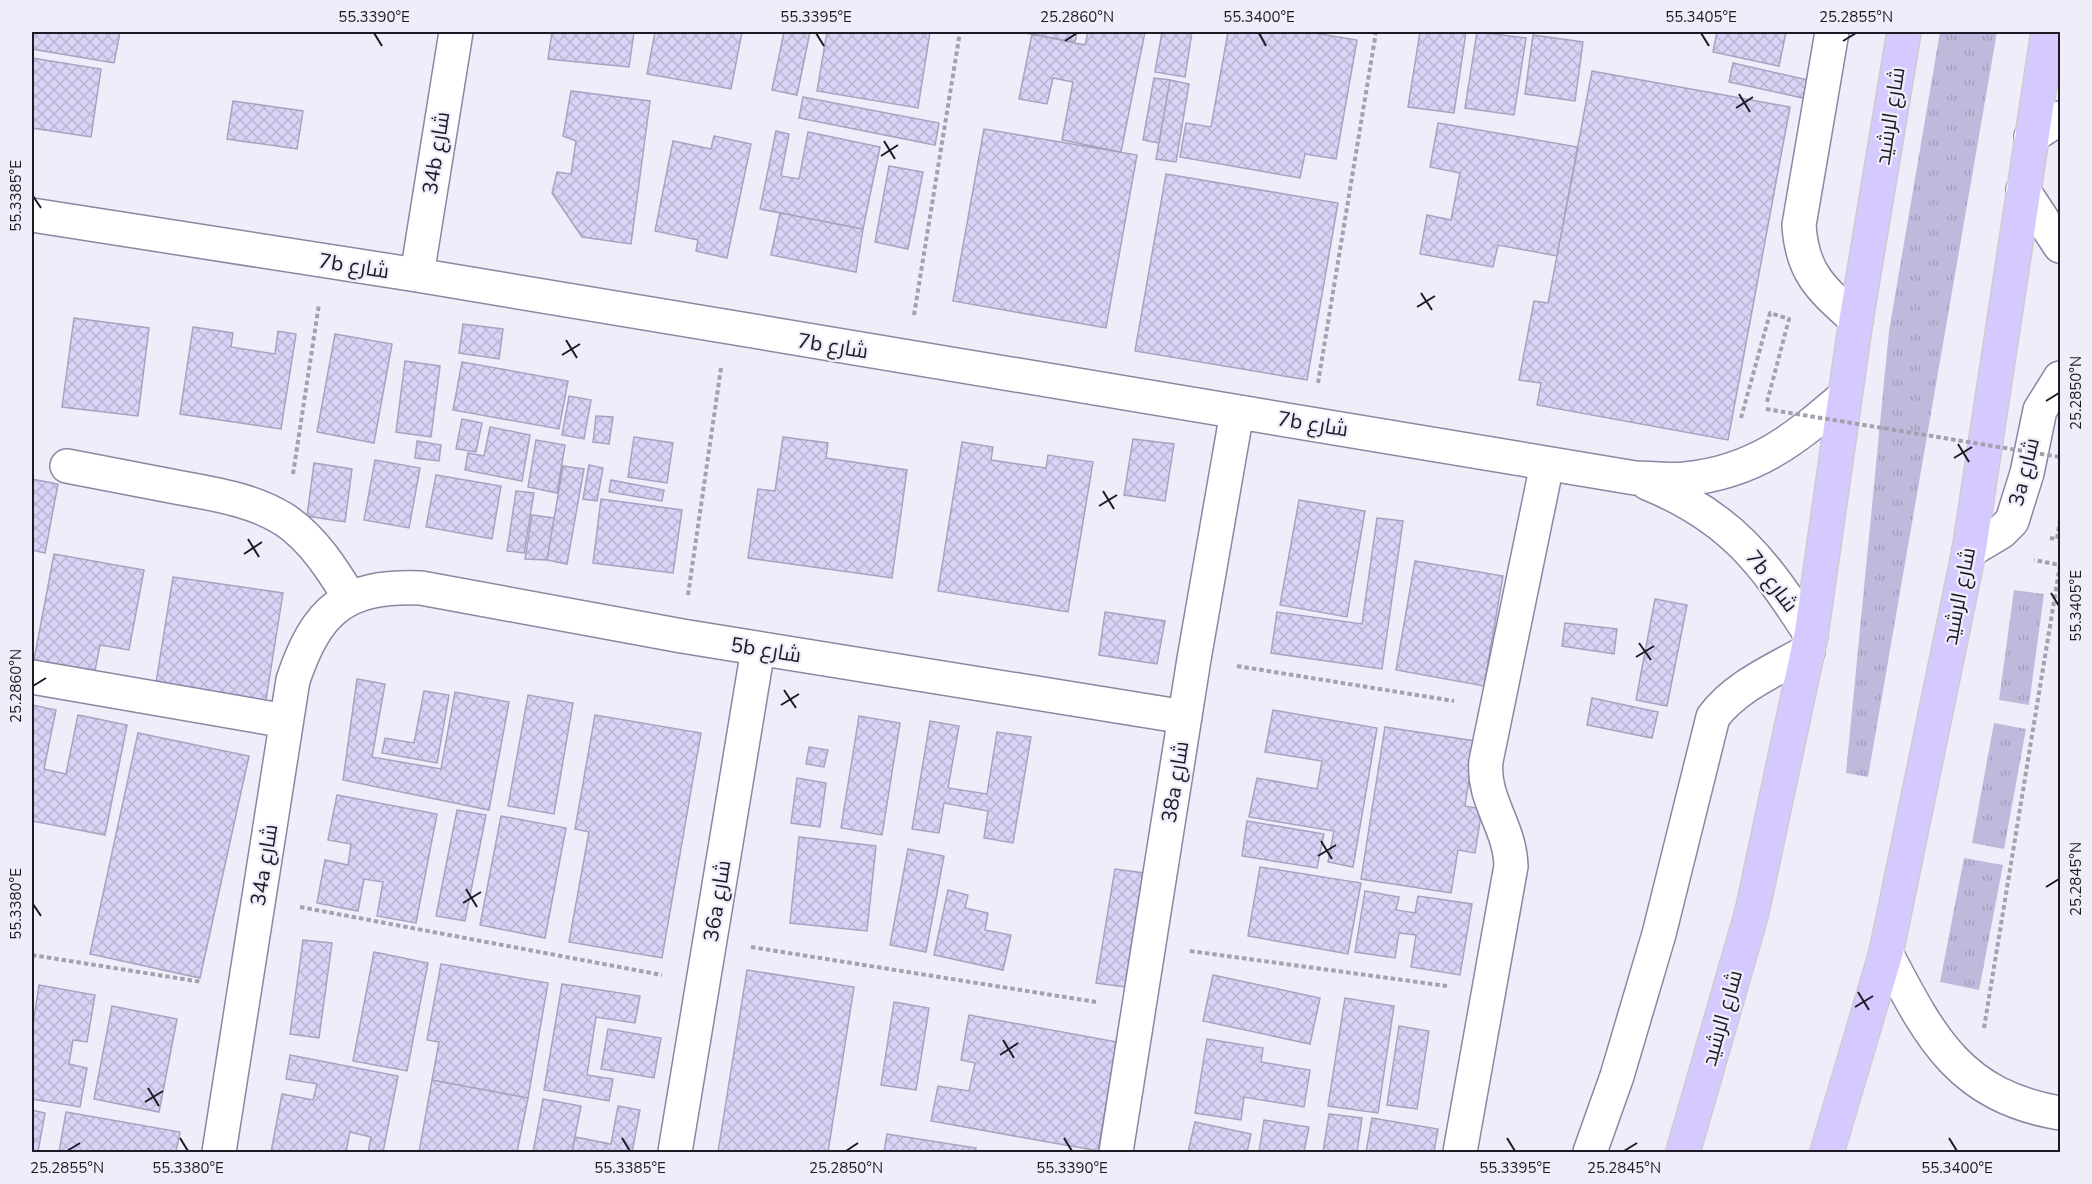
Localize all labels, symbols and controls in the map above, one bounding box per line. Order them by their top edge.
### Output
text: 55.3390°E [338,7,410,27]
text: 55.3395°E [780,7,852,27]
text: 25.2860°N [1040,7,1114,27]
text: 55.3400°E [1223,7,1295,27]
text: 55.3405°E [1665,7,1737,27]
text: 25.2855°N [1819,7,1893,27]
street label: شارع الرشيد [1868,65,1912,167]
street label: 34b شارع [416,110,456,196]
text: 55.3385°E [6,160,26,232]
street label: 7b شارع [317,247,391,285]
street label: 7b شارع [796,327,870,365]
text: 25.2850°N [2066,356,2086,430]
street label: 7b شارع [1276,405,1350,443]
street label: 3a شارع [2002,435,2046,509]
street label: 7b شارع [1739,544,1805,618]
street label: شارع الرشيد [1936,545,1982,647]
text: 55.3405°E [2066,570,2086,642]
street label: 5b شارع [729,631,803,669]
text: 25.2860°N [6,649,26,723]
street label: 38a شارع [1155,739,1195,825]
street label: 34a شارع [244,822,284,908]
text: 25.2845°N [2066,842,2086,916]
street label: 36a شارع [697,858,737,944]
text: 55.3380°E [6,868,26,940]
street label: شارع الرشيد [1695,967,1749,1069]
text: 25.2855°N [30,1158,104,1178]
text: 55.3380°E [152,1158,224,1178]
text: 55.3385°E [594,1158,666,1178]
text: 25.2850°N [809,1158,883,1178]
text: 55.3390°E [1036,1158,1108,1178]
text: 55.3395°E [1479,1158,1551,1178]
text: 25.2845°N [1587,1158,1661,1178]
text: 55.3400°E [1921,1158,1993,1178]

